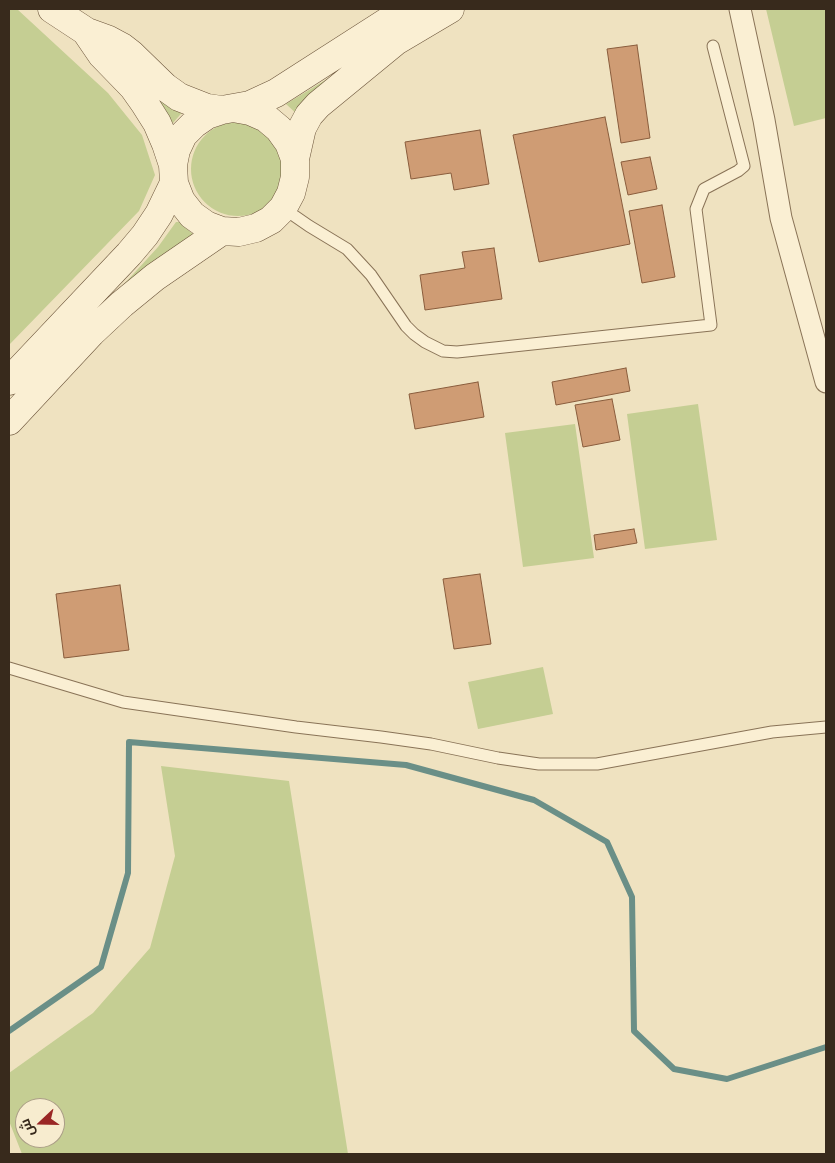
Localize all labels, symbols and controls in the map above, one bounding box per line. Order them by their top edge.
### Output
north arrow [15,1098,65,1148]
text: ش [14,1116,39,1140]

